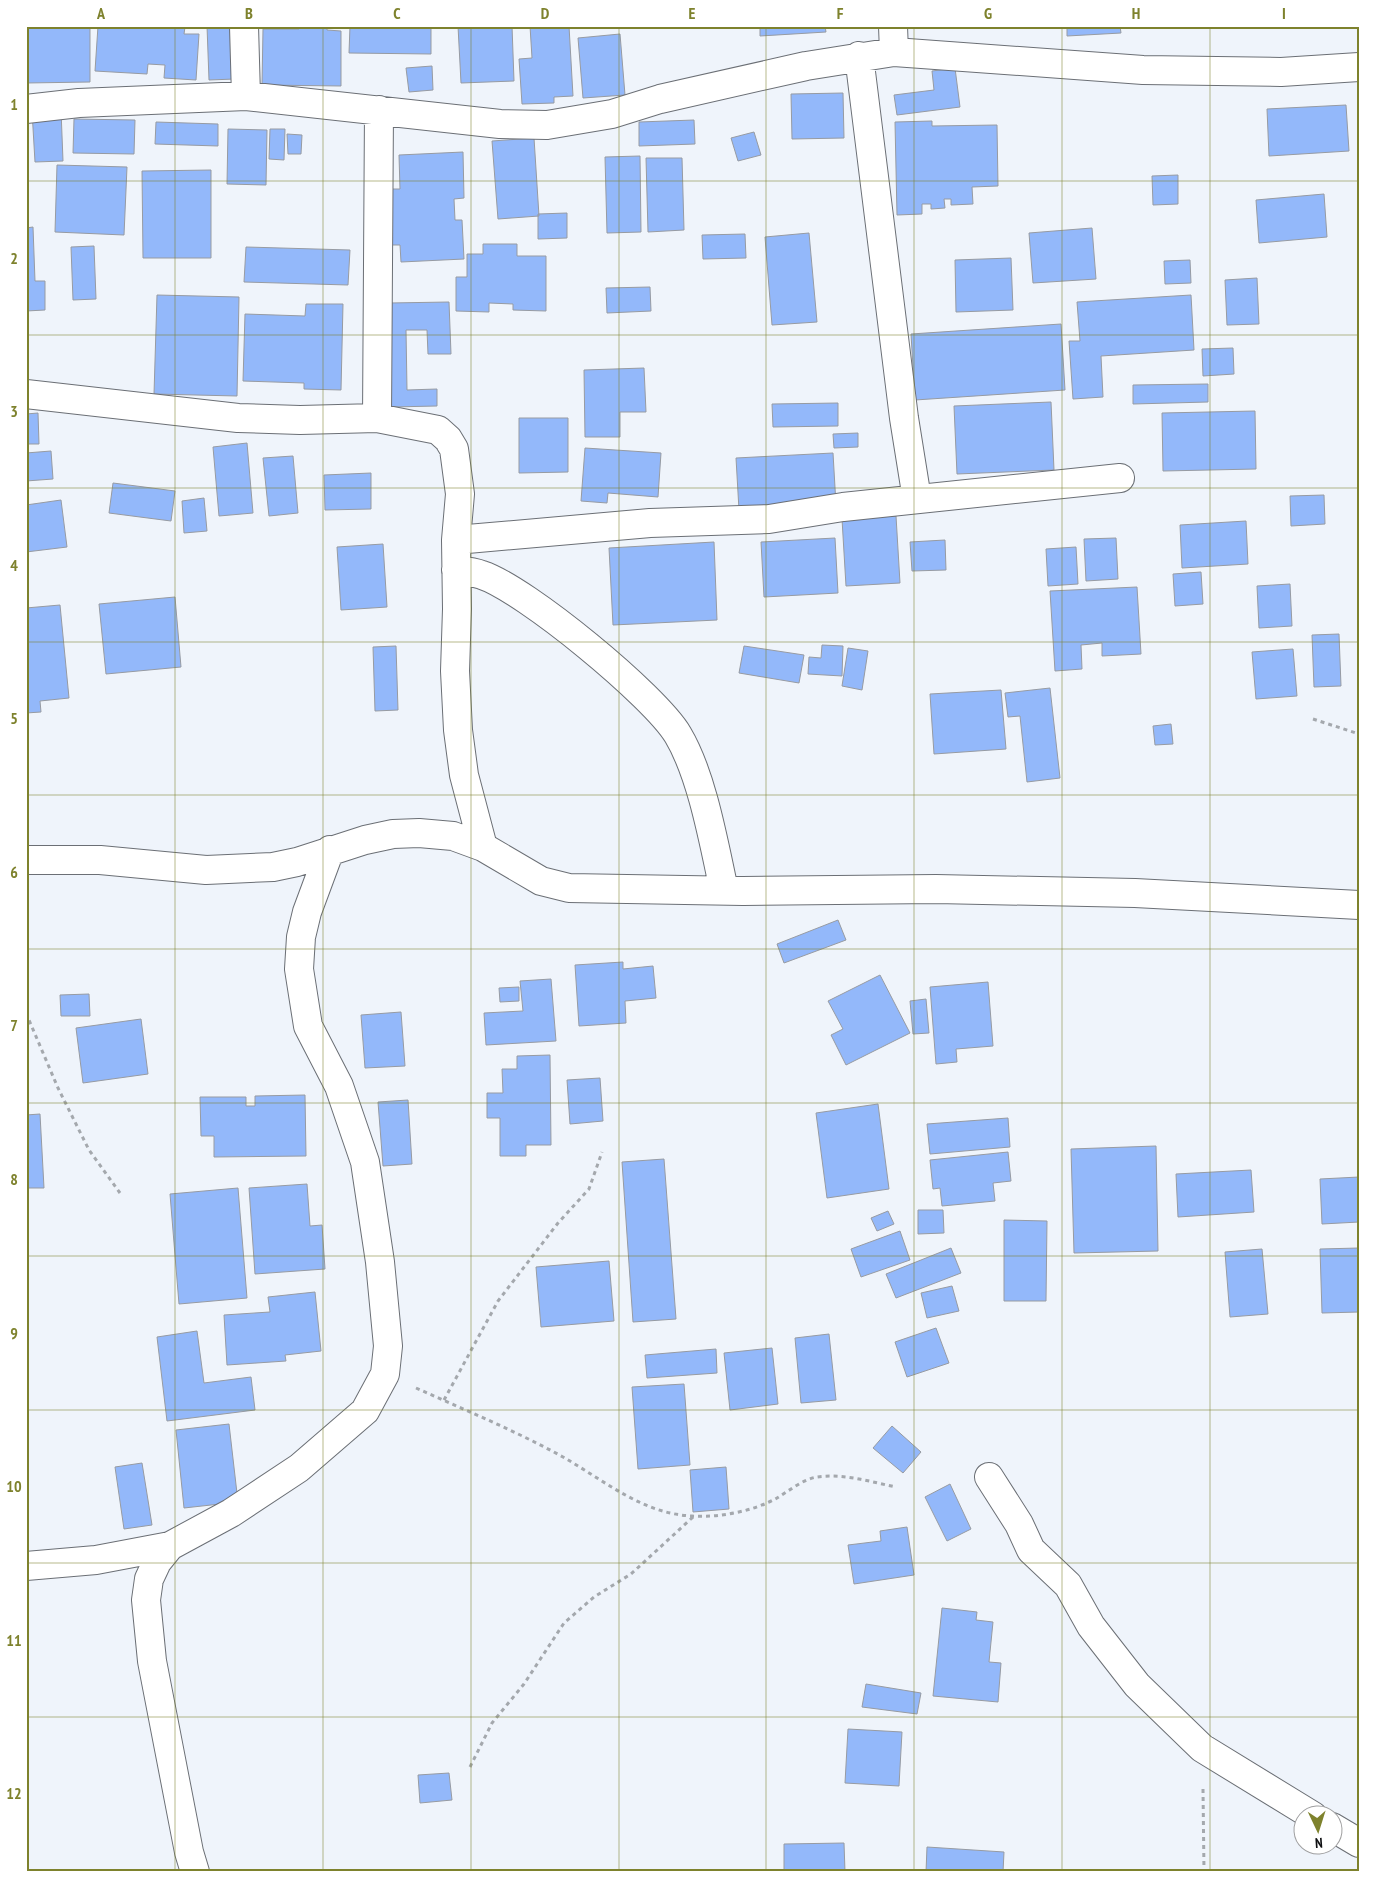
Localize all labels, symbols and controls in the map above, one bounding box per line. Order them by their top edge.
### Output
text: A [96,3,106,23]
text: B [245,3,253,23]
text: C [393,3,401,23]
text: D [541,3,550,23]
text: E [689,3,696,23]
text: F [837,3,844,23]
text: G [984,3,992,23]
text: H [1132,3,1140,23]
text: I [1282,3,1286,23]
text: 1 [10,94,18,114]
text: 2 [10,248,18,268]
text: 3 [10,401,18,421]
text: 4 [10,555,18,575]
text: 5 [10,708,18,728]
text: 6 [10,862,18,882]
text: 7 [10,1015,18,1035]
text: 8 [10,1169,18,1189]
text: 9 [10,1323,18,1343]
text: 10 [6,1476,22,1496]
text: 11 [6,1630,22,1650]
text: 12 [6,1783,22,1803]
north arrow [1292,1806,1342,1856]
text: N [1315,1834,1323,1852]

